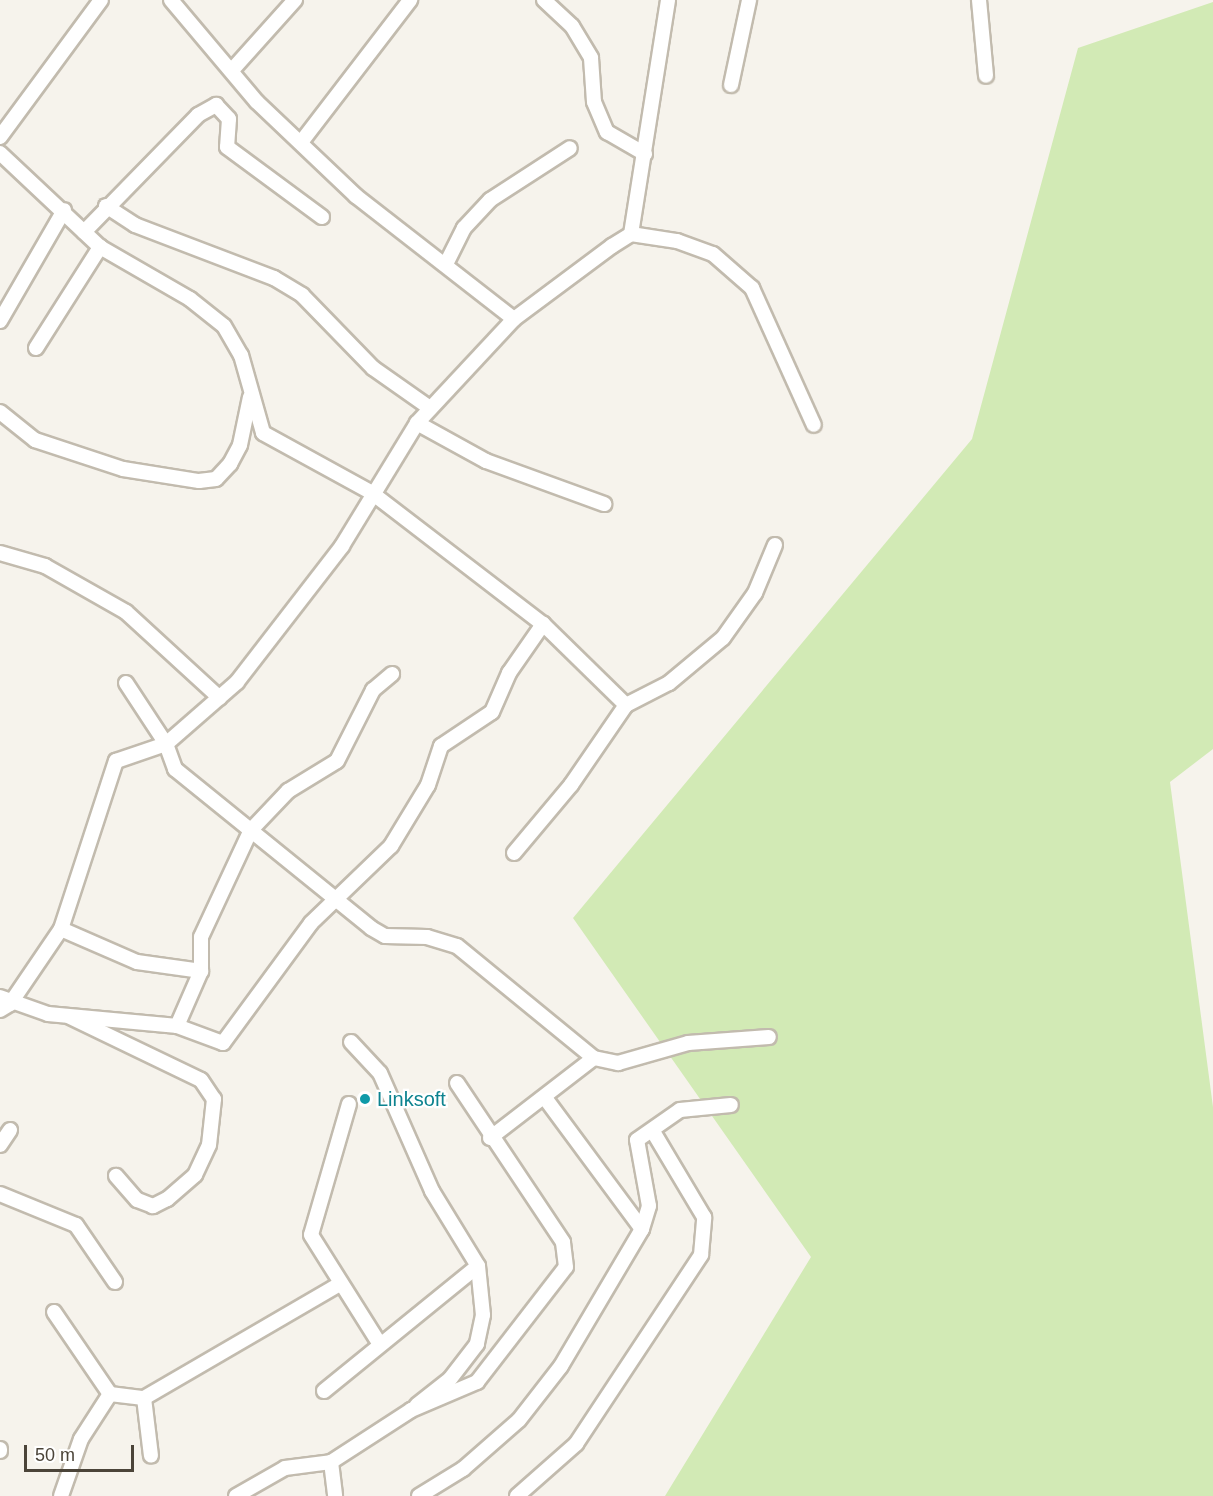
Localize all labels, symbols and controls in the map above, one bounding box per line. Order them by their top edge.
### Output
place label: Linksoft [377,1087,446,1111]
marker: Linksoft [358,1092,372,1106]
scale bar [27,1433,136,1471]
text: 50 m [35,1445,75,1465]

